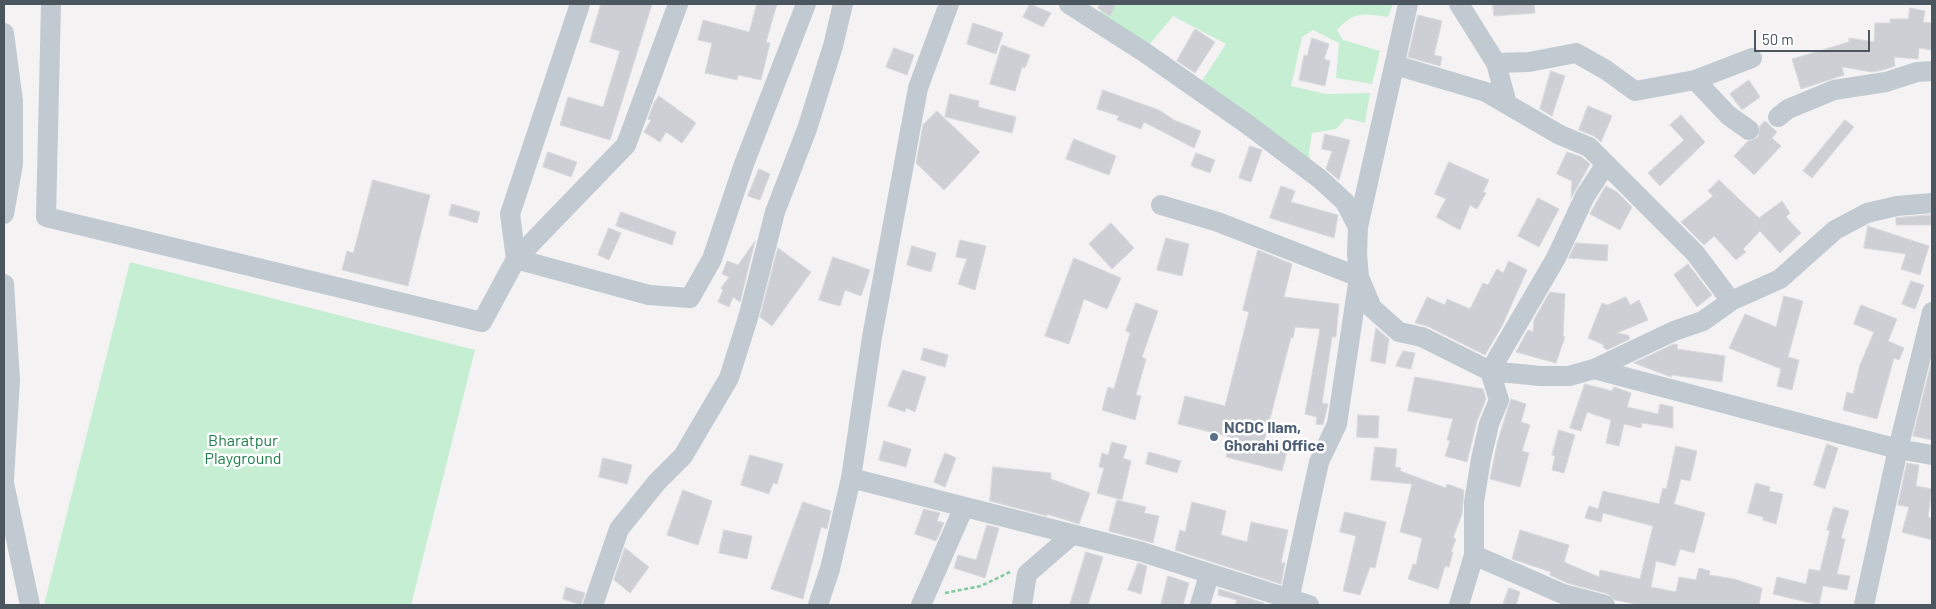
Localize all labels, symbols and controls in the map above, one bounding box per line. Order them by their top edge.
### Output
scale bar [1756,20,1872,52]
text: 50 m [1762,30,1794,48]
place label: NCDC Ilam, Ghorahi Office [1224,418,1325,456]
park label: Bharatpur Playground [204,431,282,469]
marker: NCDC Ilam, Ghorahi Office [1208,431,1220,443]

